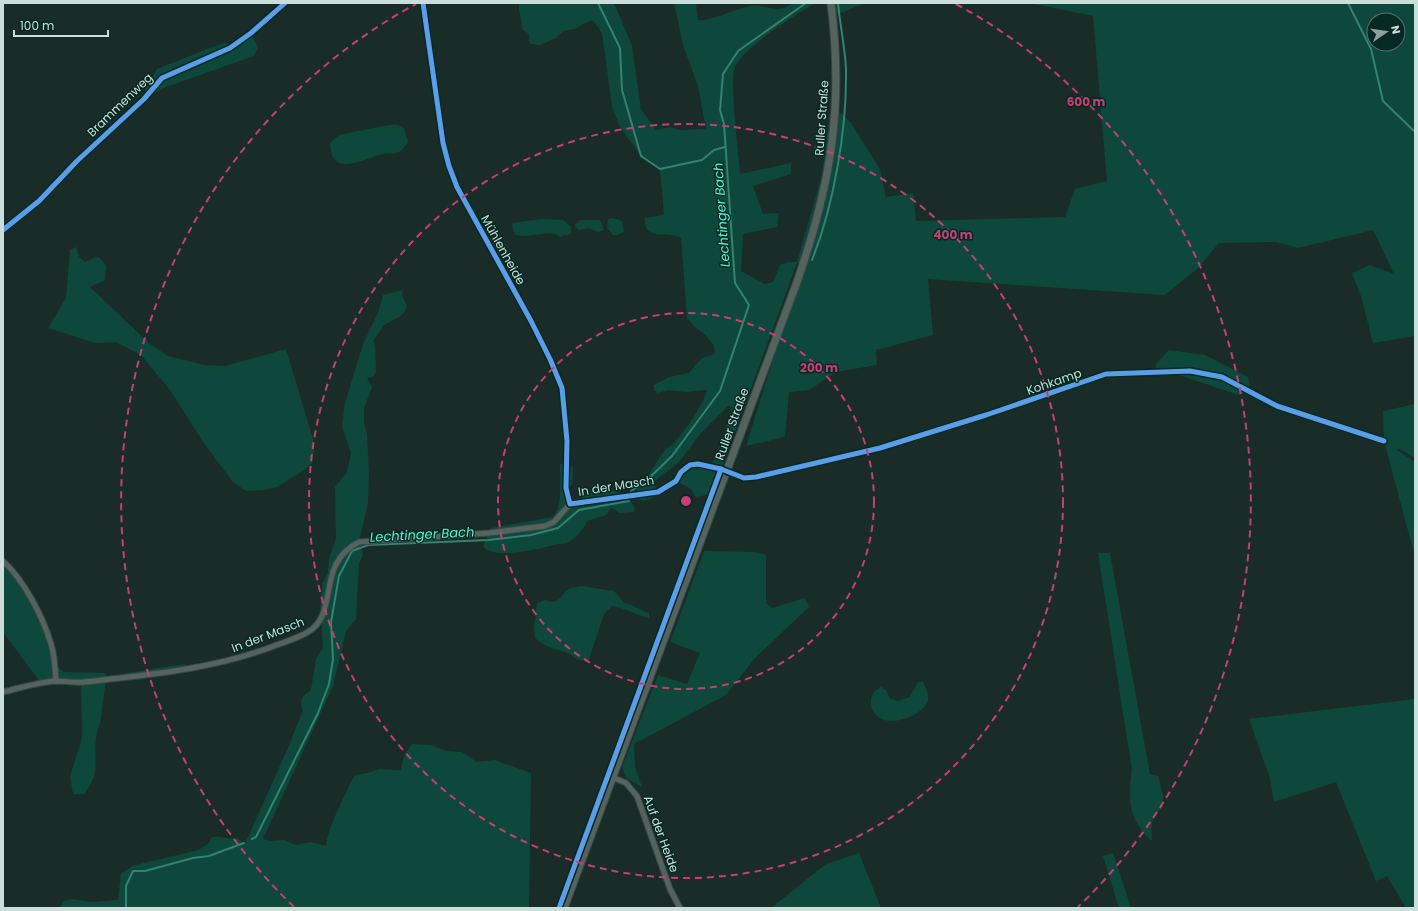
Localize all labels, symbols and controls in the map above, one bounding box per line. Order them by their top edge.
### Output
scale bar [14,12,108,38]
north arrow [1366,12,1406,52]
text: 100 m [20,17,54,34]
text: N [1387,24,1404,36]
street label: Brammenweg [83,69,156,140]
street label: Ruller Straße [810,80,833,156]
text: 600 m [1067,93,1106,110]
water label: Lechtinger Bach [708,162,735,268]
street label: Mühlenheide [477,212,530,288]
text: 400 m [933,226,973,243]
text: 200 m [800,359,838,376]
street label: Kohkamp [1024,364,1084,399]
street label: Ruller Straße [711,385,752,462]
street label: In der Masch [577,471,655,500]
centre of rings [679,494,693,508]
water label: Lechtinger Bach [369,522,475,547]
street label: In der Masch [229,613,307,656]
street label: Auf der Heide [640,793,683,875]

